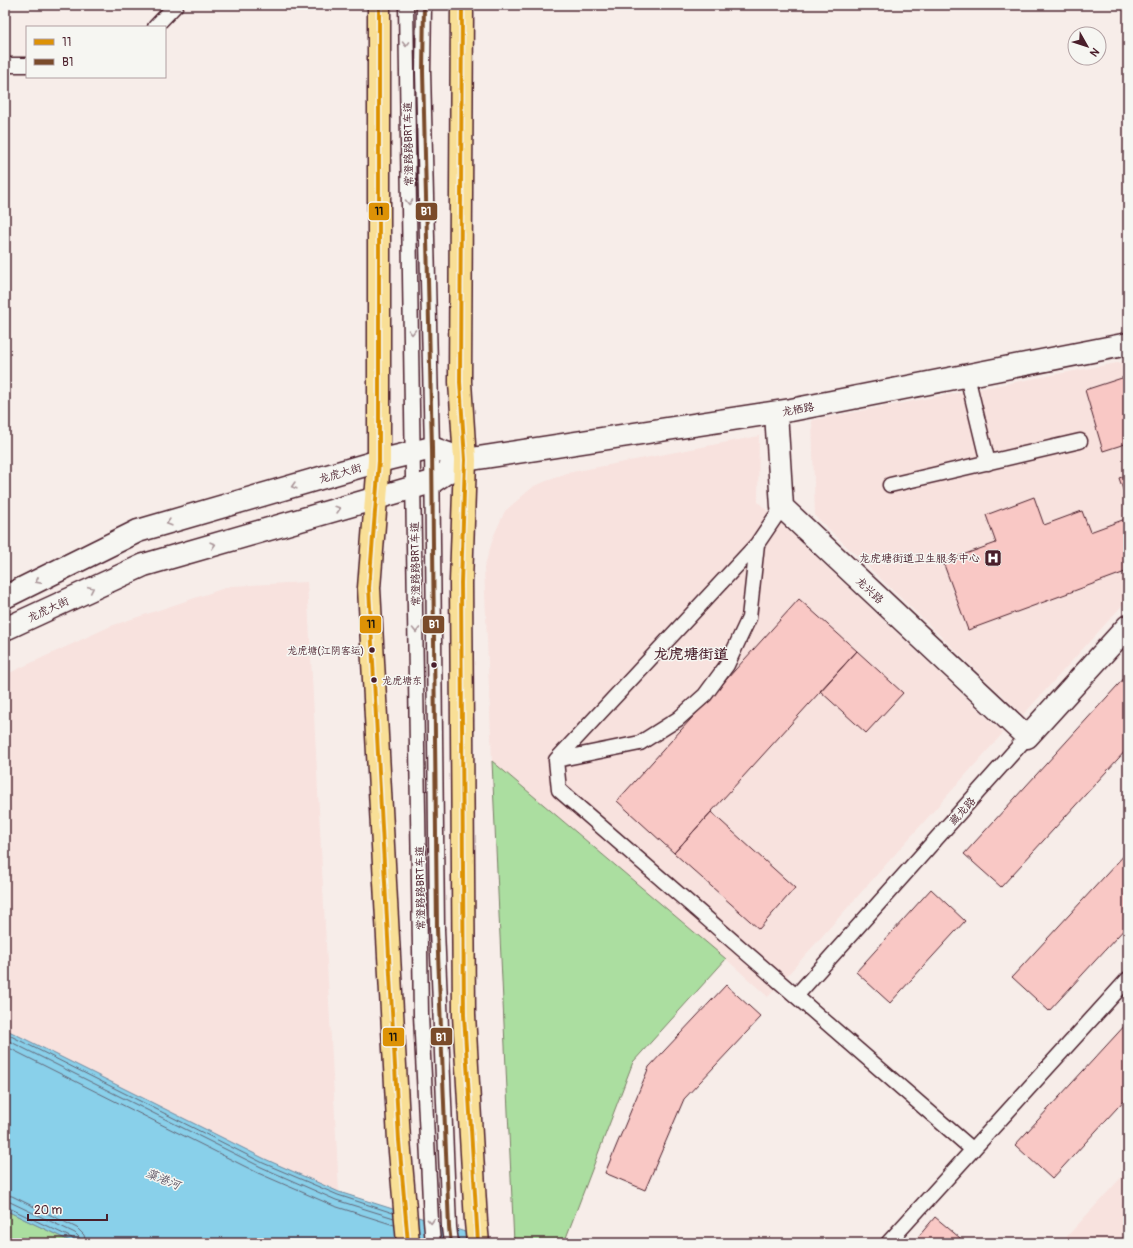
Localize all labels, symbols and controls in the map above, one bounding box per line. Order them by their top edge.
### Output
legend [26,26,166,78]
north arrow [1067,26,1107,66]
text: 11 [62,35,71,50]
one-way arrow [402,41,411,47]
text: N [1087,45,1102,59]
text: B1 [62,55,73,70]
street label: 常澄路路BRT车道 [401,102,416,186]
one-way arrow [405,199,413,205]
line badge: 11 [368,202,390,221]
line badge: B1 [415,202,438,221]
text: 11 [375,205,383,218]
text: B1 [421,205,431,218]
one-way arrow [408,329,416,335]
street label: 龙栖路 [781,400,815,419]
street label: 龙虎大街 [317,461,364,486]
one-way arrow [290,481,297,490]
one-way arrow [334,505,341,514]
one-way arrow [166,518,173,527]
street label: 常澄路路BRT车道 [408,522,423,606]
one-way arrow [209,541,216,550]
hospital icon: 龙虎塘街道卫生服务中心 [983,548,1003,568]
place label: 龙虎塘街道卫生服务中心 [859,552,980,565]
street label: 龙兴路 [853,574,886,606]
one-way arrow [34,576,42,584]
one-way arrow [87,586,95,594]
street label: 龙虎大街 [26,594,72,625]
line badge: 11 [359,615,382,634]
line badge: B1 [422,615,445,634]
text: 11 [367,618,375,631]
text: B1 [429,618,439,631]
one-way arrow [412,627,420,633]
place label: 龙虎塘(江阴客运) [287,645,364,657]
marker: 龙虎塘(江阴客运) [367,645,377,655]
district label: 龙虎塘街道 [653,645,729,664]
unlabelled marker [429,660,439,670]
marker: 龙虎塘东 [369,675,379,685]
place label: 龙虎塘东 [382,675,422,687]
street label: 藏龙路 [947,795,978,828]
street label: 常澄路路BRT车道 [413,846,428,930]
line badge: 11 [382,1027,405,1047]
line badge: B1 [430,1027,453,1046]
text: 11 [389,1031,397,1044]
text: B1 [436,1031,446,1044]
water label: 藻港河 [143,1166,184,1194]
scale bar [28,1196,107,1222]
text: 20 m [34,1203,63,1218]
one-way arrow [427,1218,436,1224]

